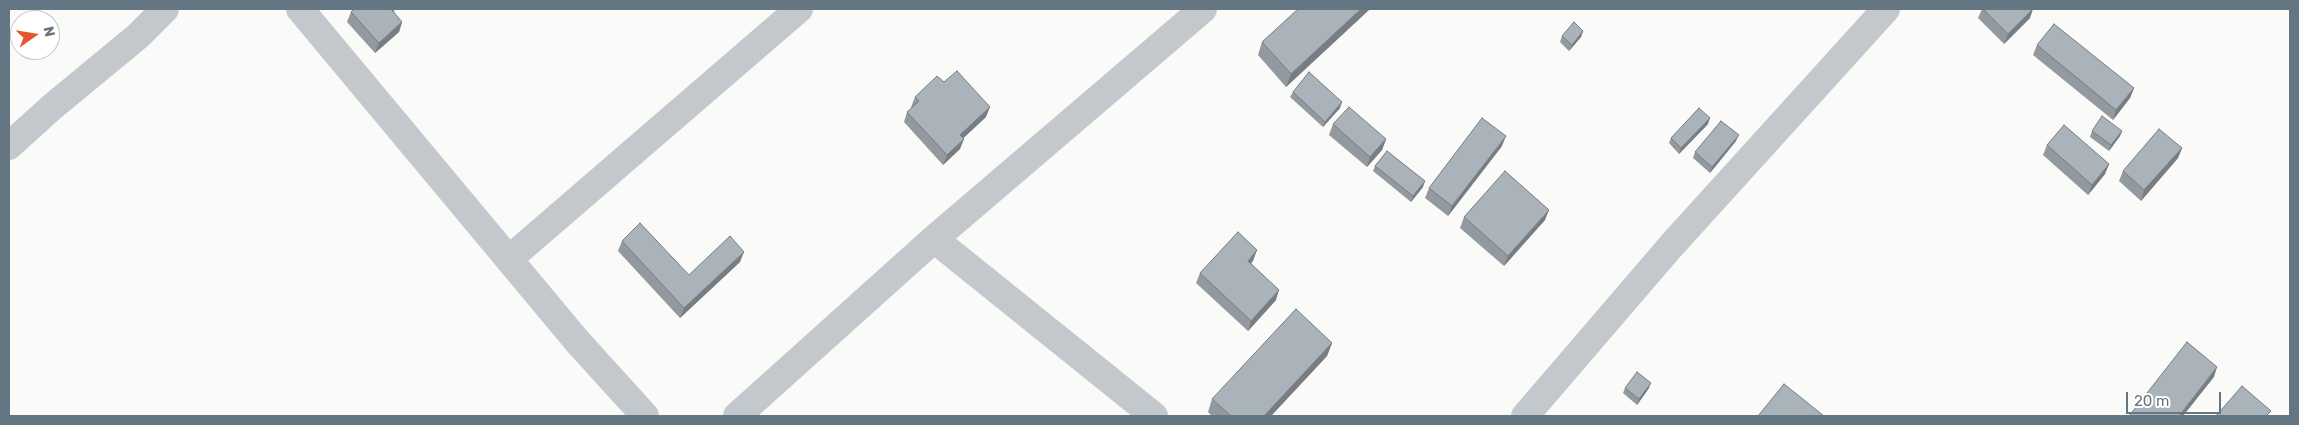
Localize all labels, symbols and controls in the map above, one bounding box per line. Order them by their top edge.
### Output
north arrow [10,10,60,60]
text: N [40,25,59,39]
scale bar [2129,382,2224,414]
text: 20 m [2134,392,2169,410]

